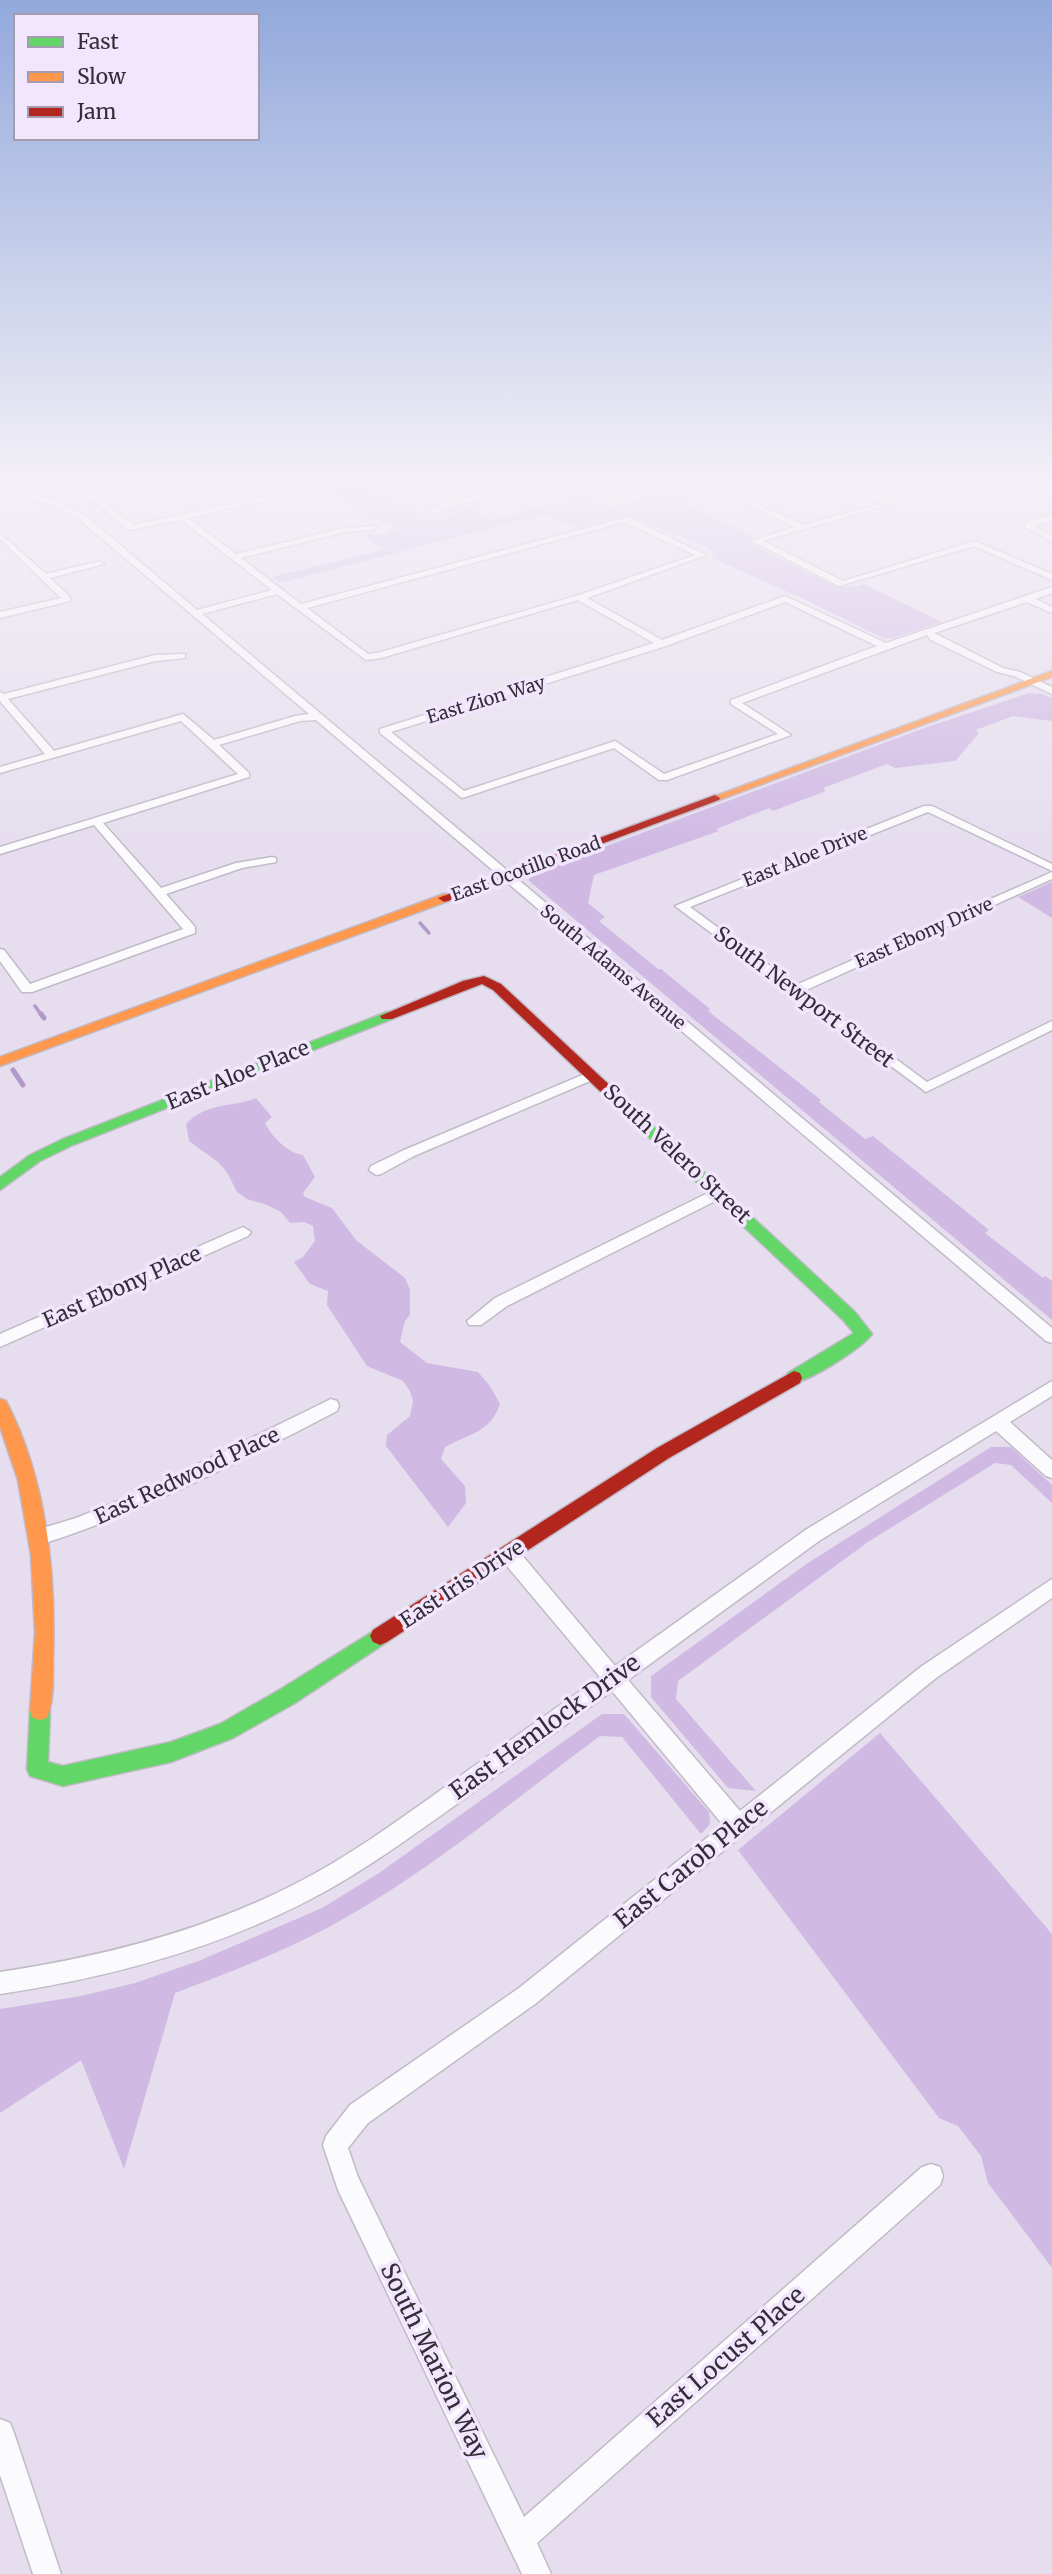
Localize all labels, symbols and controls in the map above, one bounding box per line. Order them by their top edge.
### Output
legend [14,14,259,140]
text: Fast [77,28,119,55]
text: Slow [77,63,126,90]
text: Jam [76,98,116,125]
street label: East Zion Way [424,670,548,728]
street label: East Aloe Drive [739,821,870,892]
street label: East Ocotillo Road [448,831,604,906]
street label: East Ebony Drive [852,892,996,973]
street label: South Adams Avenue [536,899,691,1034]
street label: South Newport Street [709,920,900,1073]
street label: East Aloe Place [162,1034,313,1115]
street label: South Velero Street [598,1078,757,1229]
street label: East Ebony Place [38,1239,205,1334]
street label: East Redwood Place [90,1421,283,1530]
street label: East Iris Drive [395,1533,529,1634]
street label: East Hemlock Drive [443,1647,646,1806]
street label: East Carob Place [608,1792,774,1935]
street label: South Marion Way [374,2258,495,2464]
street label: East Locust Place [640,2279,811,2434]

